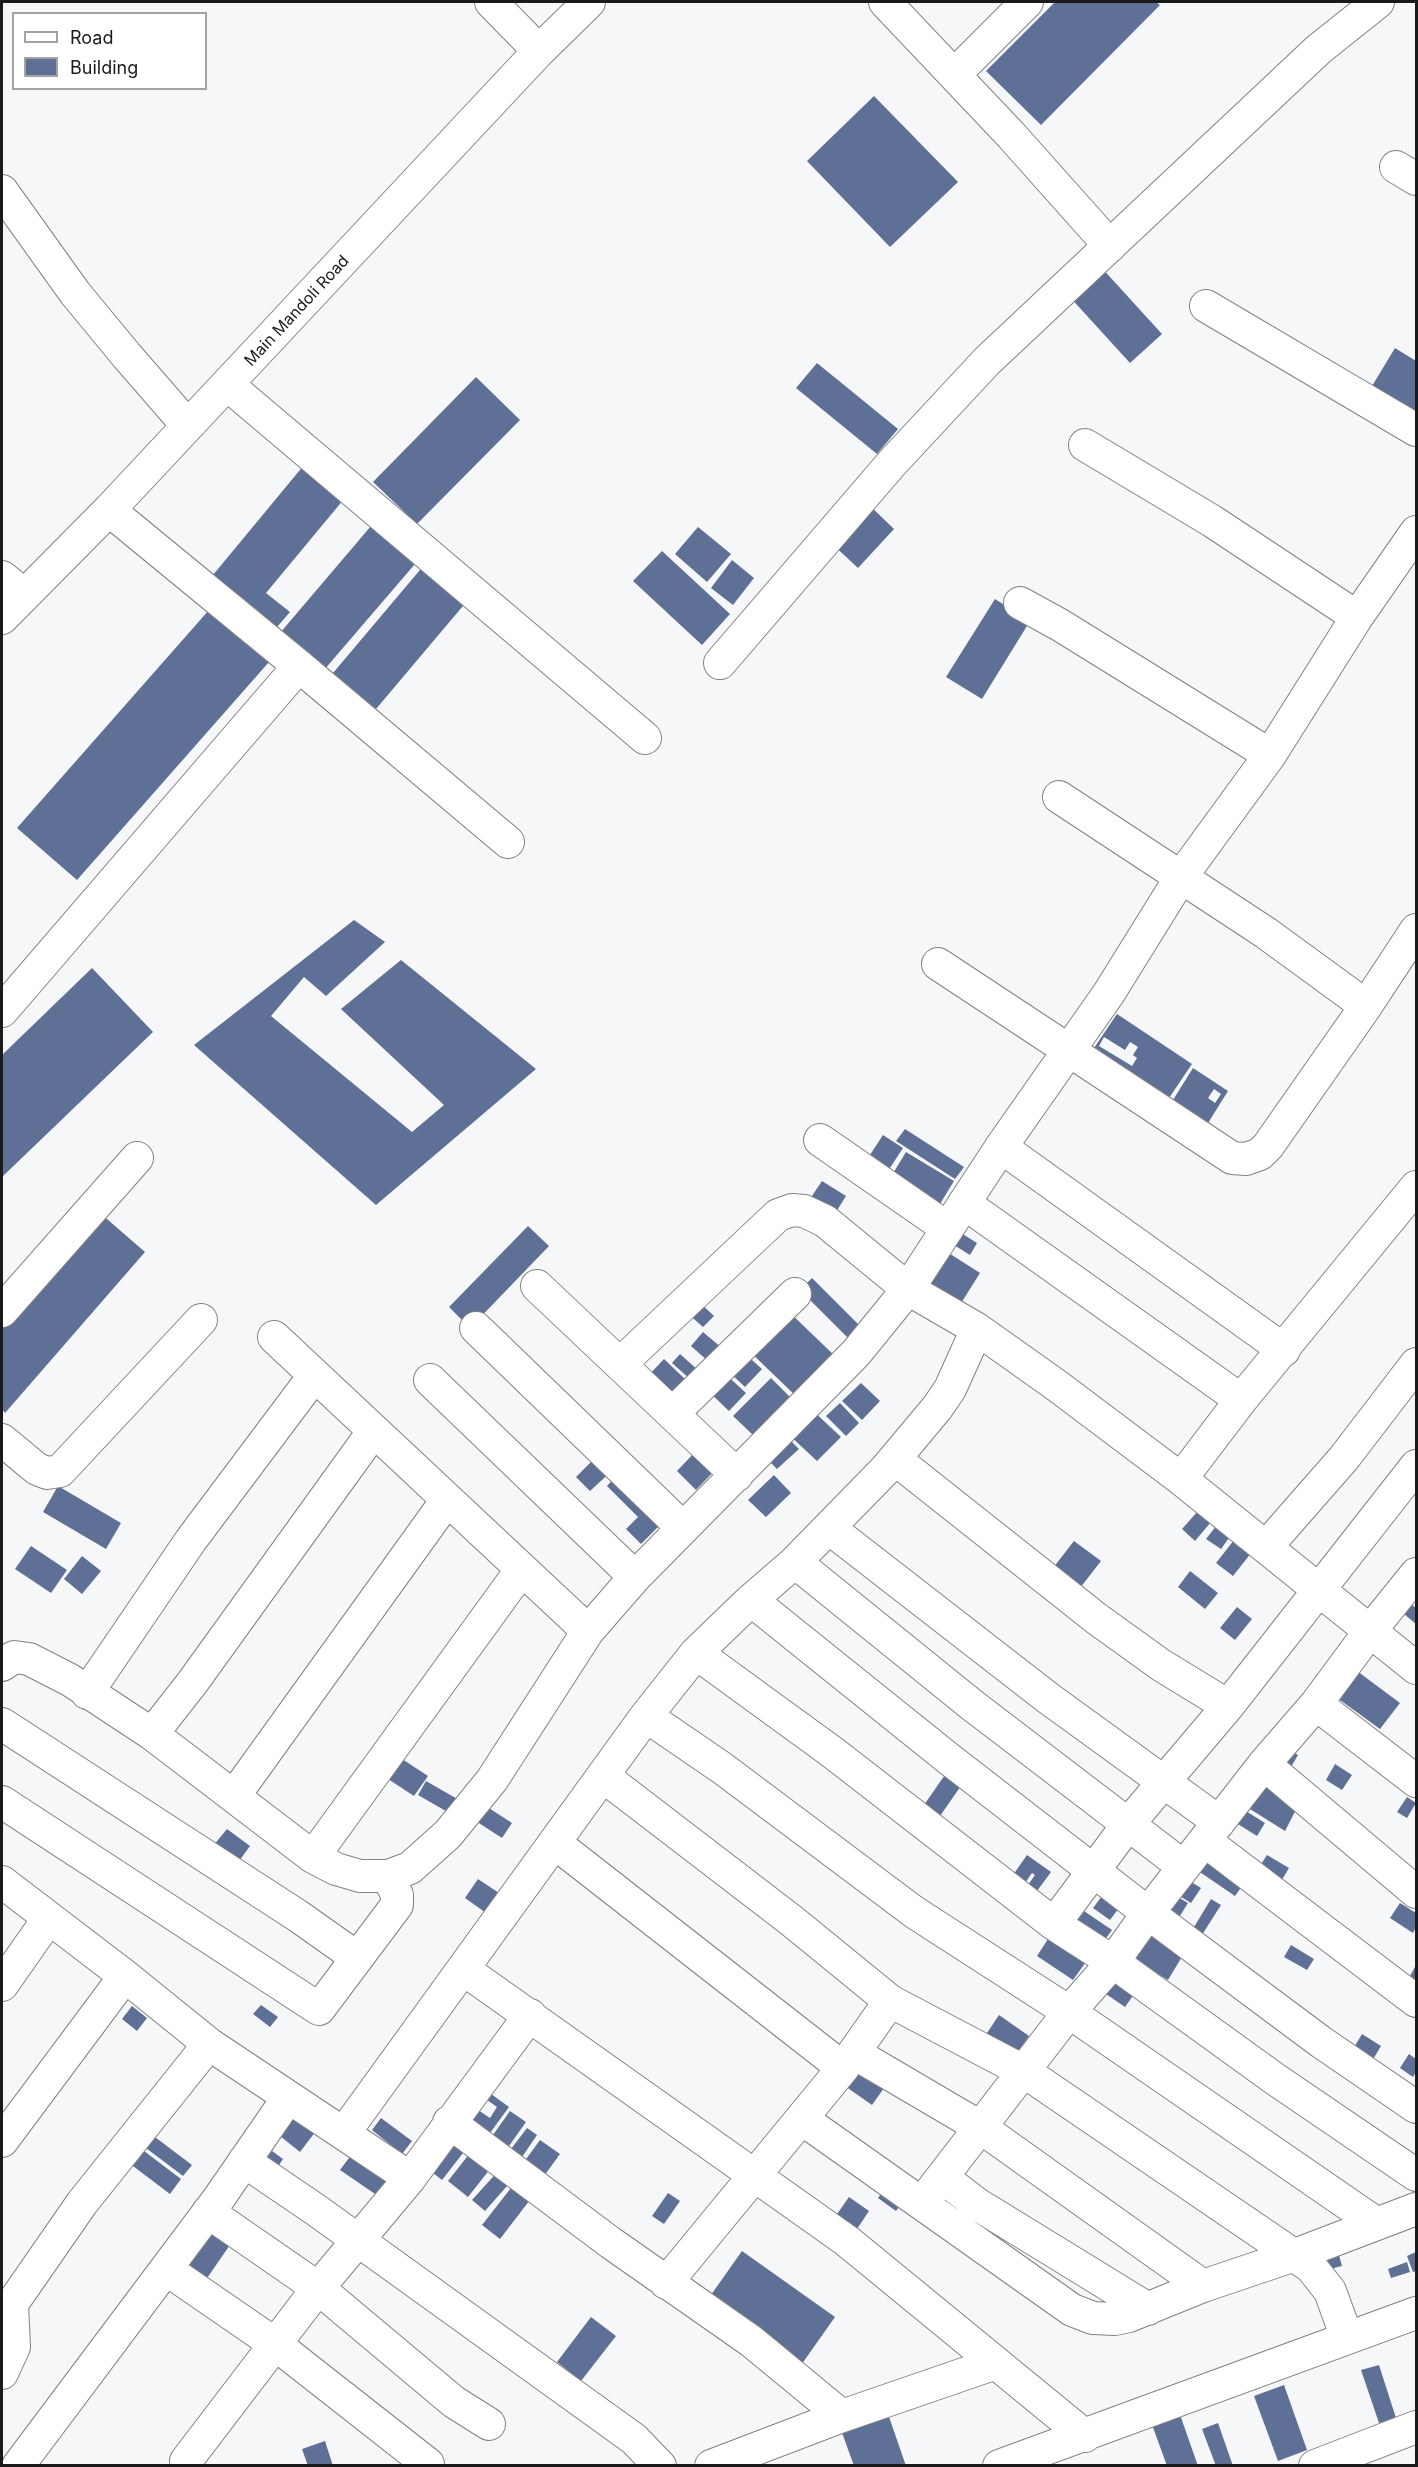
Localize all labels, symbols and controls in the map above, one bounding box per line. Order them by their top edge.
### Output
legend [12,12,207,90]
text: Road [70,27,113,48]
text: Building [70,57,138,78]
street label: Main Mandoli Road [241,252,353,370]

